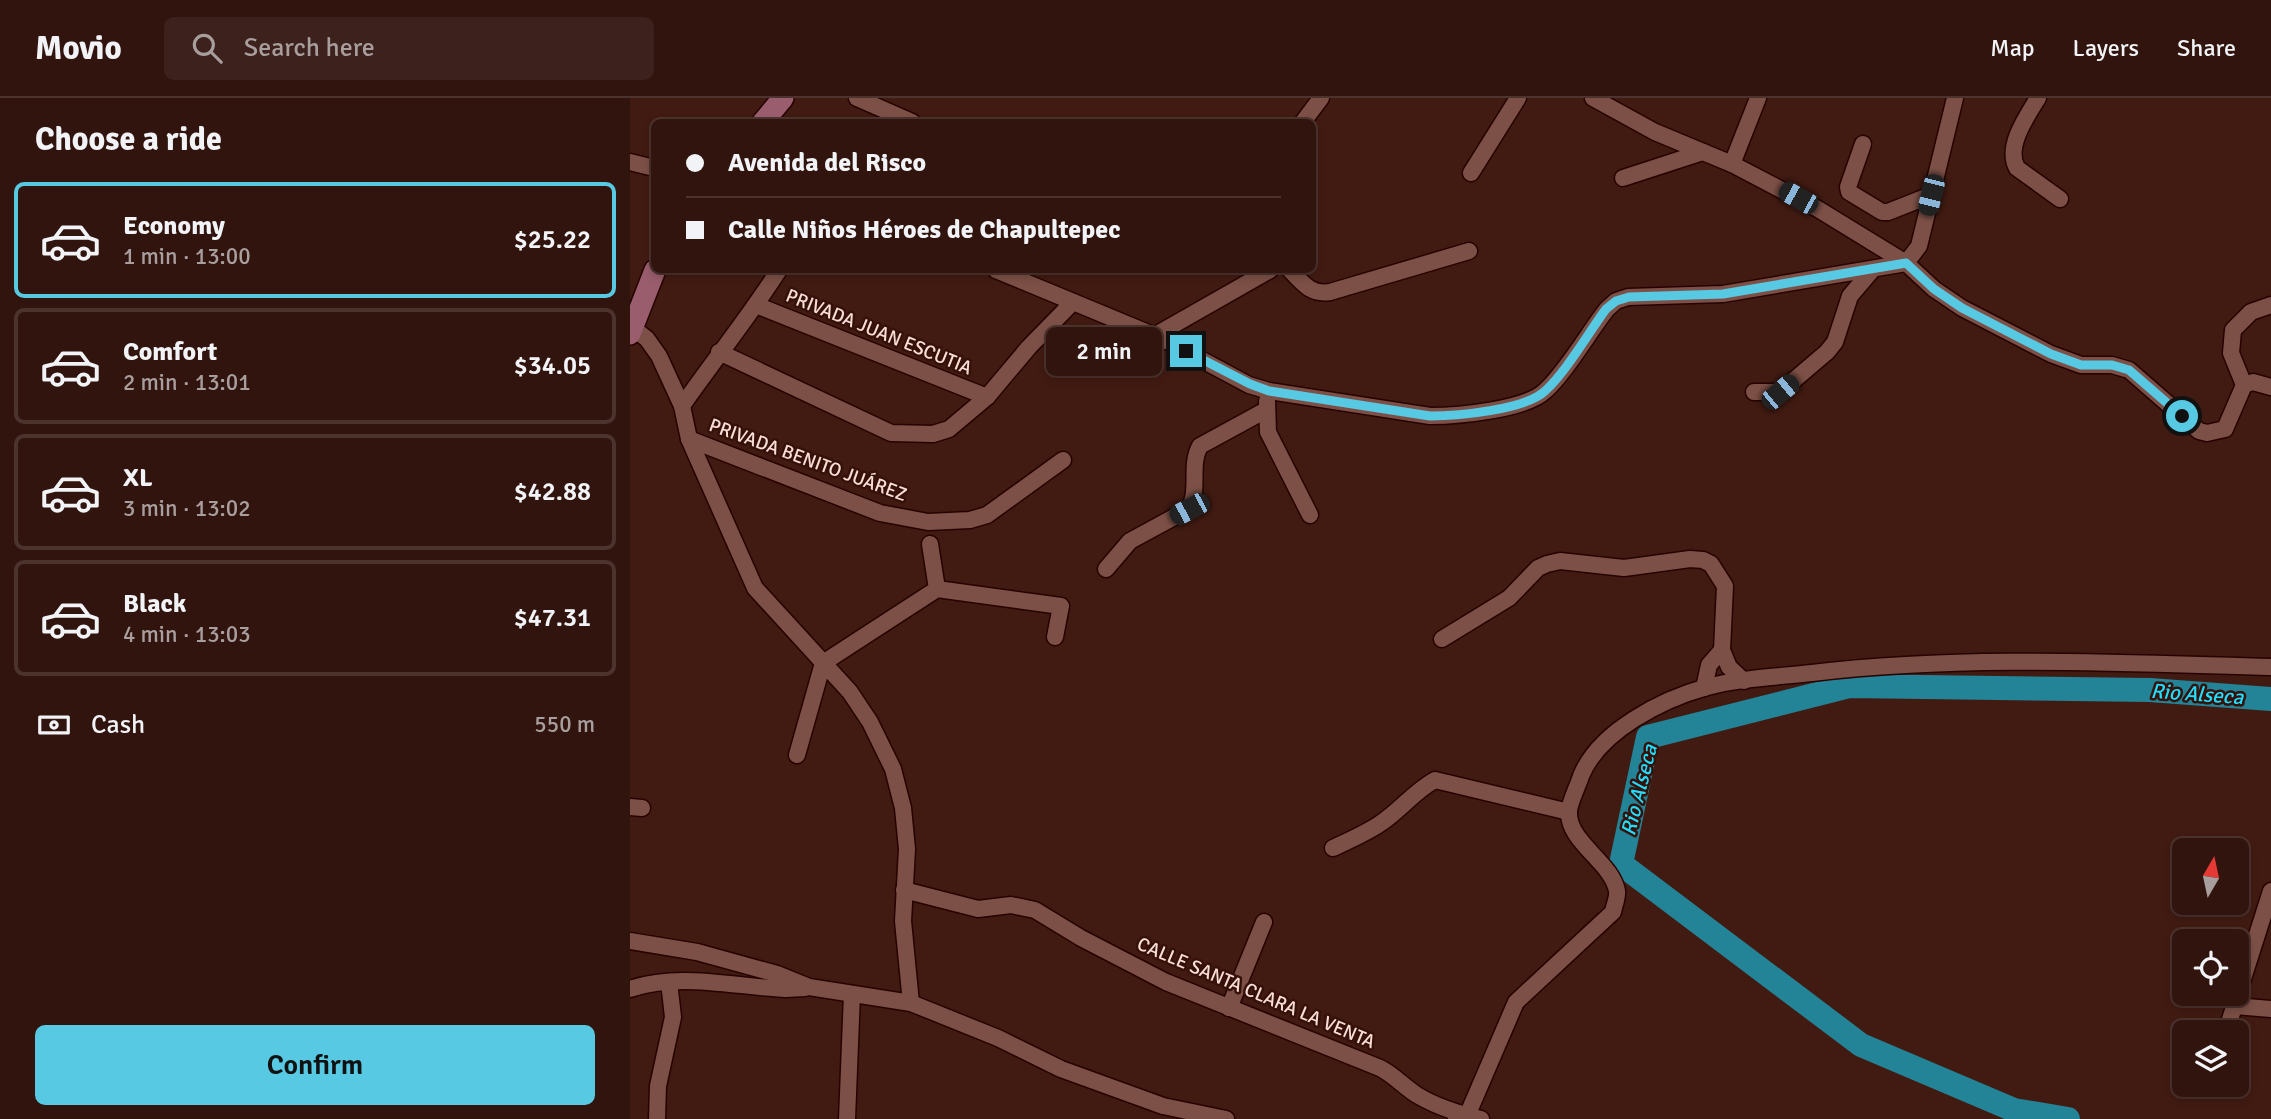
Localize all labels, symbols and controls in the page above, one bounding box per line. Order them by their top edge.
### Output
search box [164,17,654,80]
text: Movio [35,28,122,69]
icon: search [188,29,226,67]
text: Search here [244,32,375,64]
text: Map [1990,33,2035,63]
text: Layers [2073,33,2139,63]
text: Share [2177,33,2236,63]
text: Choose a ride [35,120,222,159]
text: Avenida del Risco [728,147,926,179]
car [1916,172,1947,218]
car [1775,179,1822,217]
icon: car [39,209,102,272]
text: Economy [123,210,225,242]
text: Calle Niños Héroes de Chapultepec [728,214,1120,246]
text: $25.22 [514,224,591,256]
text: 1 min · 13:00 [123,242,251,271]
street label: PRIVADA JUAN ESCUTIA [782,284,976,380]
callout: 2 min [1046,327,1162,376]
icon: car [39,335,102,398]
route end [1170,335,1202,367]
text: Comfort [123,336,217,368]
text: 2 min [1076,337,1132,366]
text: $34.05 [514,350,591,382]
text: 2 min · 13:01 [123,368,251,397]
car [1758,370,1803,414]
route start [2166,400,2198,432]
street label: PRIVADA BENITO JUÁREZ [706,413,910,507]
icon: car [39,461,102,524]
text: XL [123,462,153,494]
text: $42.88 [514,476,591,508]
car [1166,490,1213,528]
text: 3 min · 13:02 [123,494,251,523]
icon: car [39,587,102,650]
text: Black [123,588,186,620]
text: $47.31 [514,602,591,634]
text: 4 min · 13:03 [123,620,251,649]
water label: Rio Alseca [2150,678,2246,710]
icon: cash [35,706,73,744]
text: Cash [91,709,145,741]
text: 550 m [534,710,595,739]
water label: Rio Alseca [1615,740,1663,838]
north arrow [2172,838,2249,915]
map controls [2172,838,2249,1097]
button: locate [2172,929,2249,1006]
street label: CALLE SANTA CLARA LA VENTA [1133,932,1379,1054]
button: layers [2172,1020,2249,1097]
button: Confirm [35,1025,595,1105]

